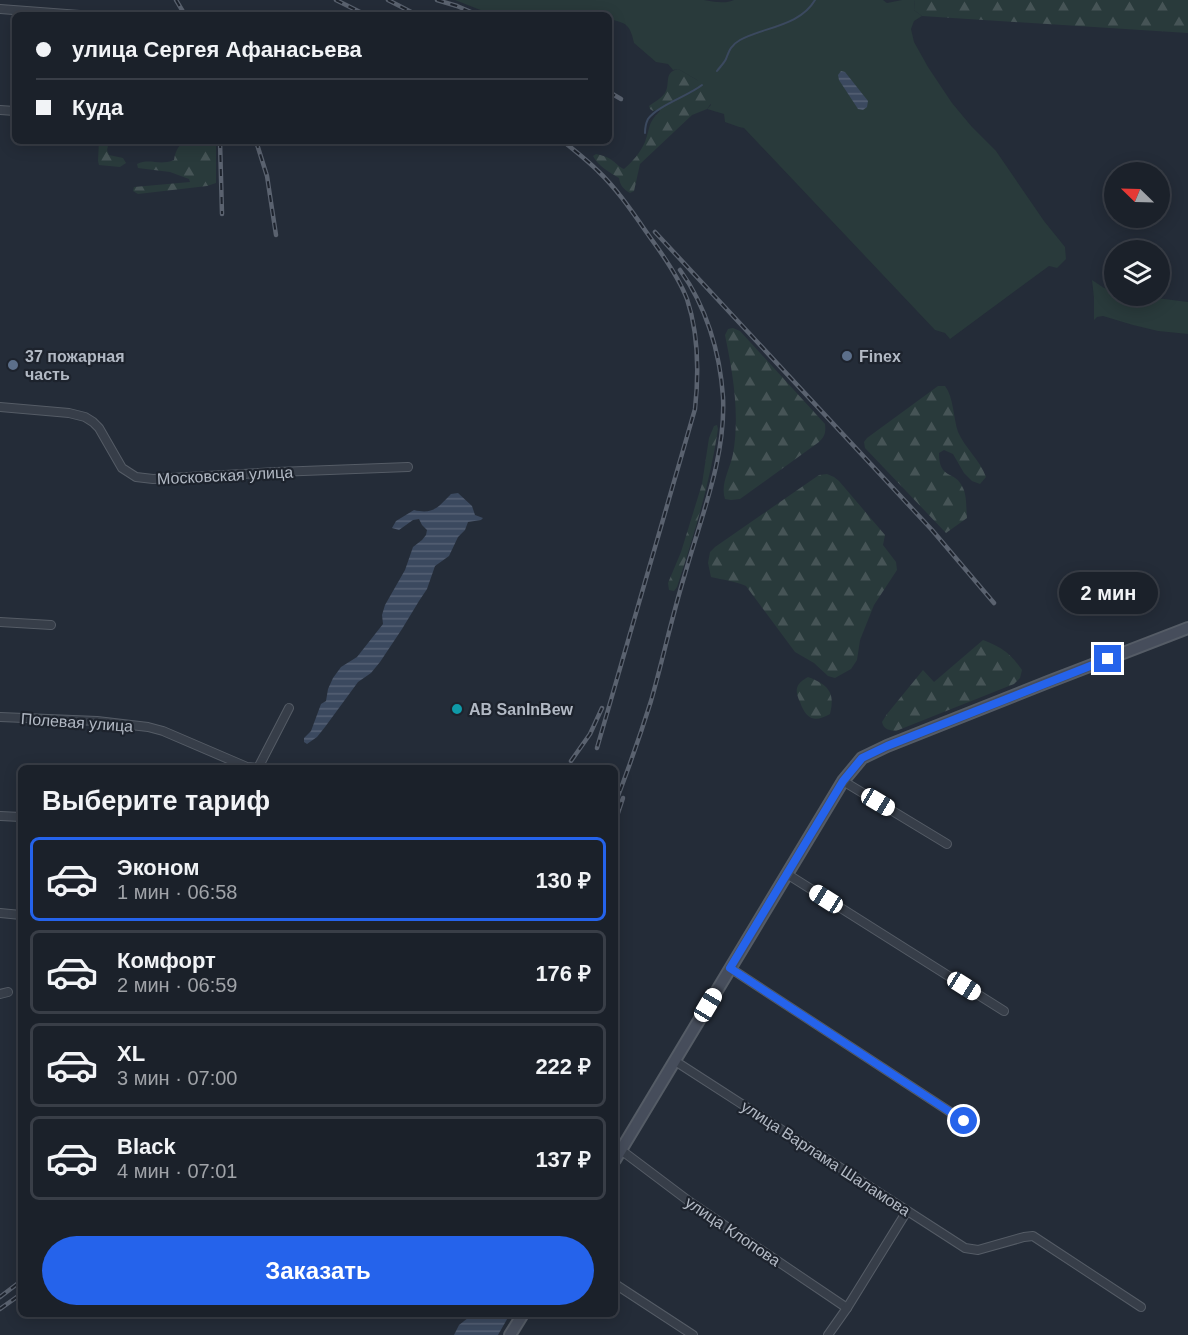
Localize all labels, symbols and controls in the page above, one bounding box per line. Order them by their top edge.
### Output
text: улица Сергея Афанасьева [72,37,362,62]
text: Куда [72,95,123,120]
north arrow [1104,162,1170,228]
map controls [1104,162,1170,306]
button: layers [1104,240,1170,306]
place label: 37 пожарная часть [25,348,125,383]
place label: Finex [859,348,901,365]
marker: Finex [840,349,854,363]
marker: 37 пожарная часть [6,358,20,372]
street label: Московская улица [157,463,294,488]
callout: 2 мин [1058,572,1158,614]
text: 2 мин [1081,582,1136,604]
route end [1094,645,1121,672]
place label: AB SanInBew [469,701,574,718]
marker: AB SanInBew [450,702,464,716]
street label: Полевая улица [20,710,134,735]
car [858,785,898,819]
text: Выберите тариф [42,786,270,816]
icon: car [45,852,99,906]
text: Эконом [117,855,200,880]
text: 130 ₽ [535,868,591,893]
text: 1 мин · 06:58 [117,881,237,903]
car [806,882,846,916]
icon: car [45,945,99,999]
text: Комфорт [117,948,216,973]
text: 176 ₽ [535,961,591,986]
car [944,969,984,1003]
text: 2 мин · 06:59 [117,974,237,996]
car [691,985,725,1025]
icon: car [45,1038,99,1092]
text: XL [117,1041,145,1066]
text: 222 ₽ [535,1054,591,1079]
text: 3 мин · 07:00 [117,1067,237,1089]
street label: улица Варлама Шаламова [738,1097,913,1219]
route start [950,1107,977,1134]
icon: car [45,1131,99,1185]
text: Black [117,1134,176,1159]
text: 137 ₽ [535,1147,591,1172]
text: 4 мин · 07:01 [117,1160,237,1182]
street label: улица Клопова [682,1193,784,1270]
button: Заказать [42,1236,594,1305]

